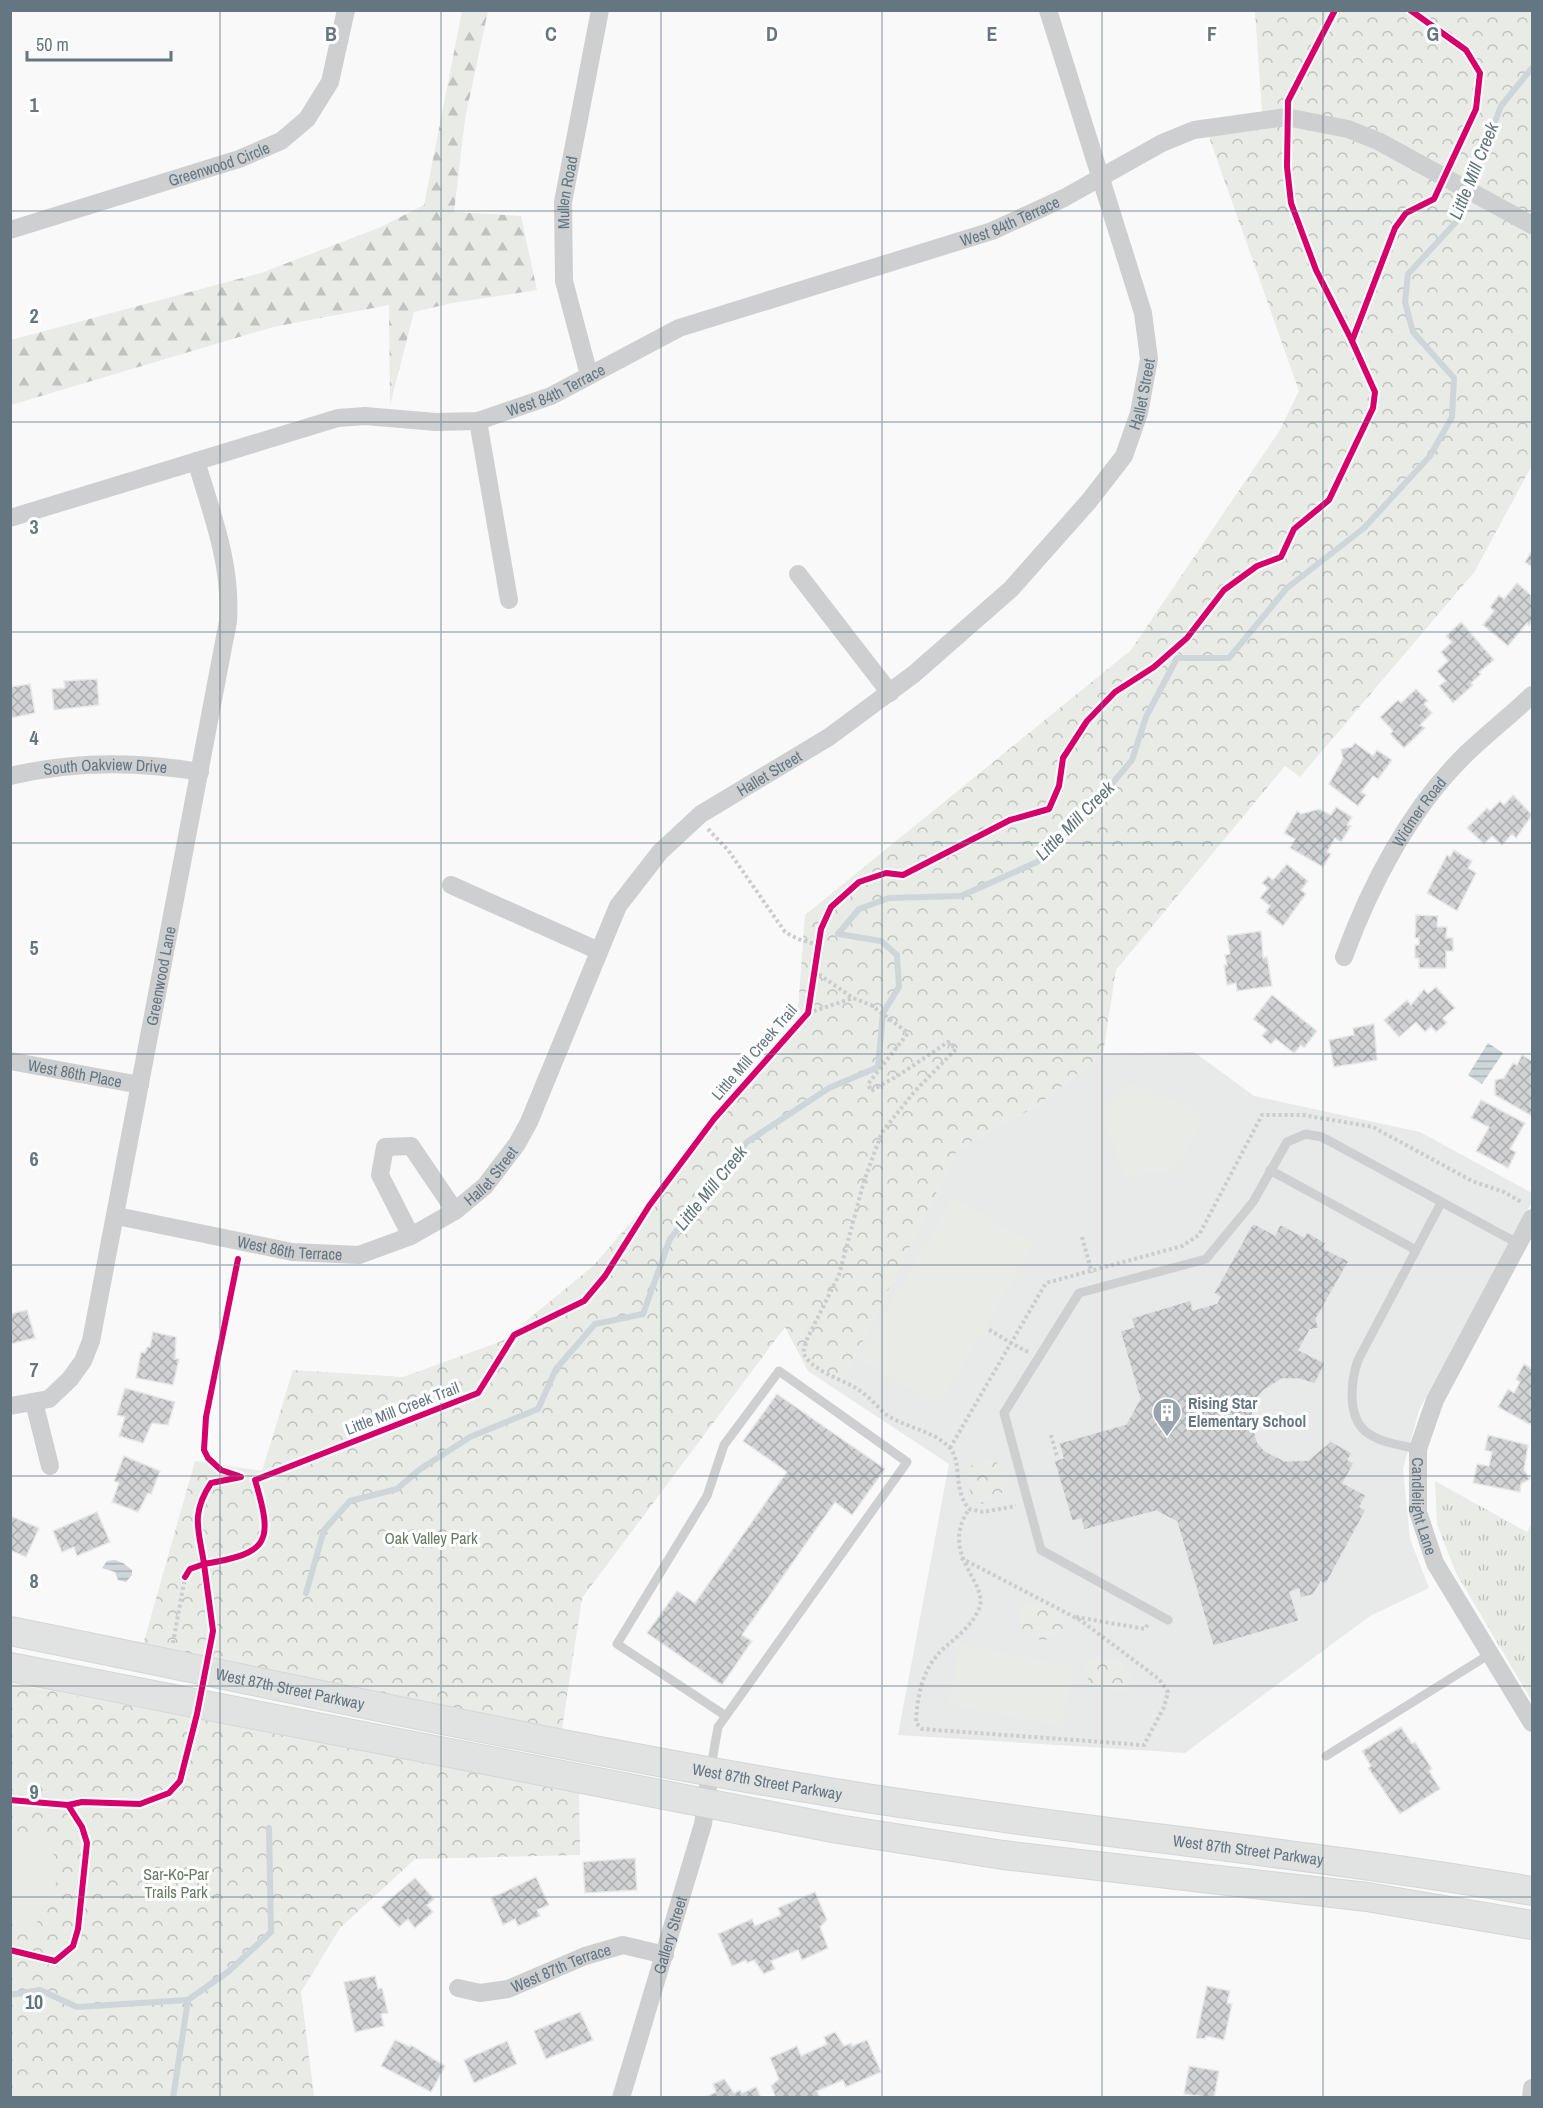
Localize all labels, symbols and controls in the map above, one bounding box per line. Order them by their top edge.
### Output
text: B [325,20,337,47]
text: C [545,20,557,47]
text: D [766,20,778,47]
text: E [987,20,998,47]
text: F [1207,20,1217,47]
text: G [1427,20,1439,47]
scale bar [27,24,171,62]
text: 50 m [36,32,69,57]
text: 1 [29,91,39,118]
water label: Little Mill Creek [1443,118,1505,223]
street label: Greenwood Circle [165,136,273,191]
street label: Mullen Road [552,154,583,229]
street label: West 84th Terrace [957,191,1063,251]
text: 2 [29,302,39,329]
street label: Hallet Street [1123,356,1160,433]
street label: West 84th Terrace [503,358,609,421]
text: 3 [29,513,39,540]
text: 4 [29,724,39,751]
street label: Hallet Street [732,745,806,801]
street label: South Oakview Drive [42,753,168,780]
street label: Widmer Road [1387,772,1451,851]
water label: Little Mill Creek [1030,775,1120,866]
street label: Greenwood Lane [140,924,181,1027]
text: 5 [29,934,39,961]
street label: Little Mill Creek Trail [706,999,802,1105]
street label: West 86th Place [26,1054,124,1092]
water label: Little Mill Creek [669,1139,753,1235]
street label: Hallet Street [459,1141,523,1210]
text: 6 [29,1145,39,1172]
street label: West 86th Terrace [235,1230,343,1265]
text: 7 [29,1356,39,1383]
street label: Little Mill Creek Trail [342,1376,462,1440]
place label: Rising Star Elementary School [1188,1392,1306,1432]
building icon: Rising Star Elementary School [1151,1396,1183,1438]
street label: Candlelight Lane [1407,1457,1443,1558]
park label: Oak Valley Park [384,1527,478,1549]
text: 8 [29,1567,39,1594]
street label: West 87th Street Parkway [214,1662,367,1715]
street label: West 87th Street Parkway [691,1757,844,1805]
text: 9 [29,1778,39,1805]
street label: West 87th Street Parkway [1172,1829,1325,1871]
park label: Sar-Ko-Par Trails Park [143,1863,209,1903]
street label: Gallery Street [648,1893,692,1977]
street label: West 87th Terrace [507,1938,613,1997]
text: 10 [25,1988,43,2015]

